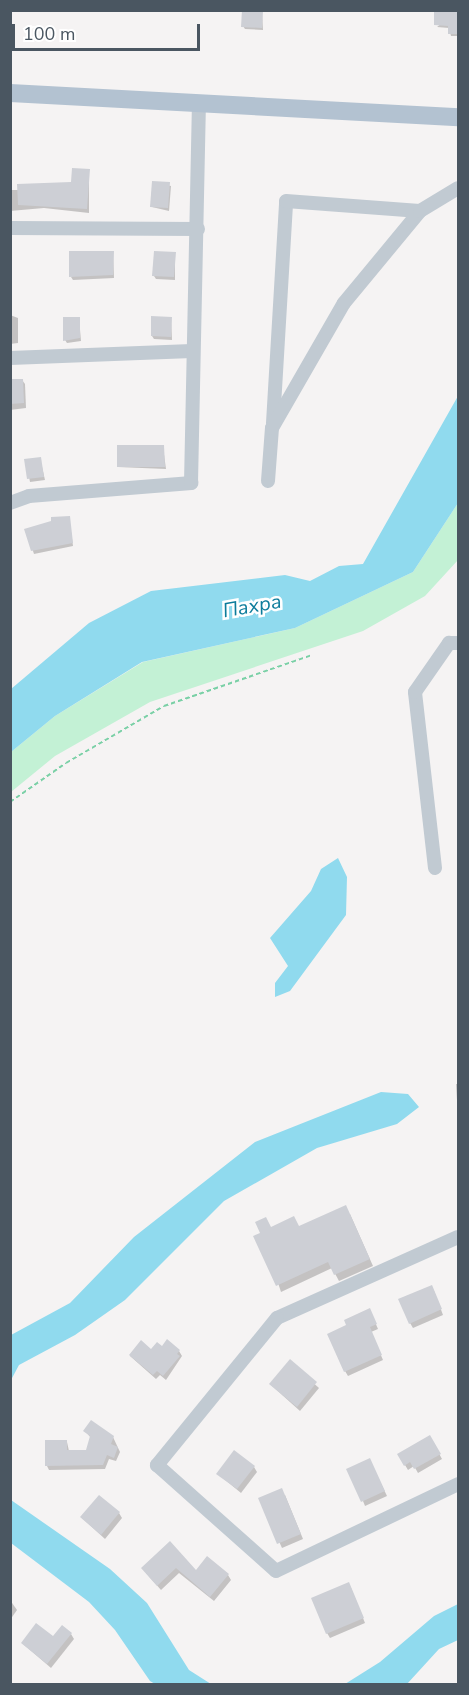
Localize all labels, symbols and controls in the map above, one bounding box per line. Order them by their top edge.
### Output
scale bar [15,12,202,50]
text: 100 m [23,22,75,46]
water label: Пахра [221,589,283,623]

